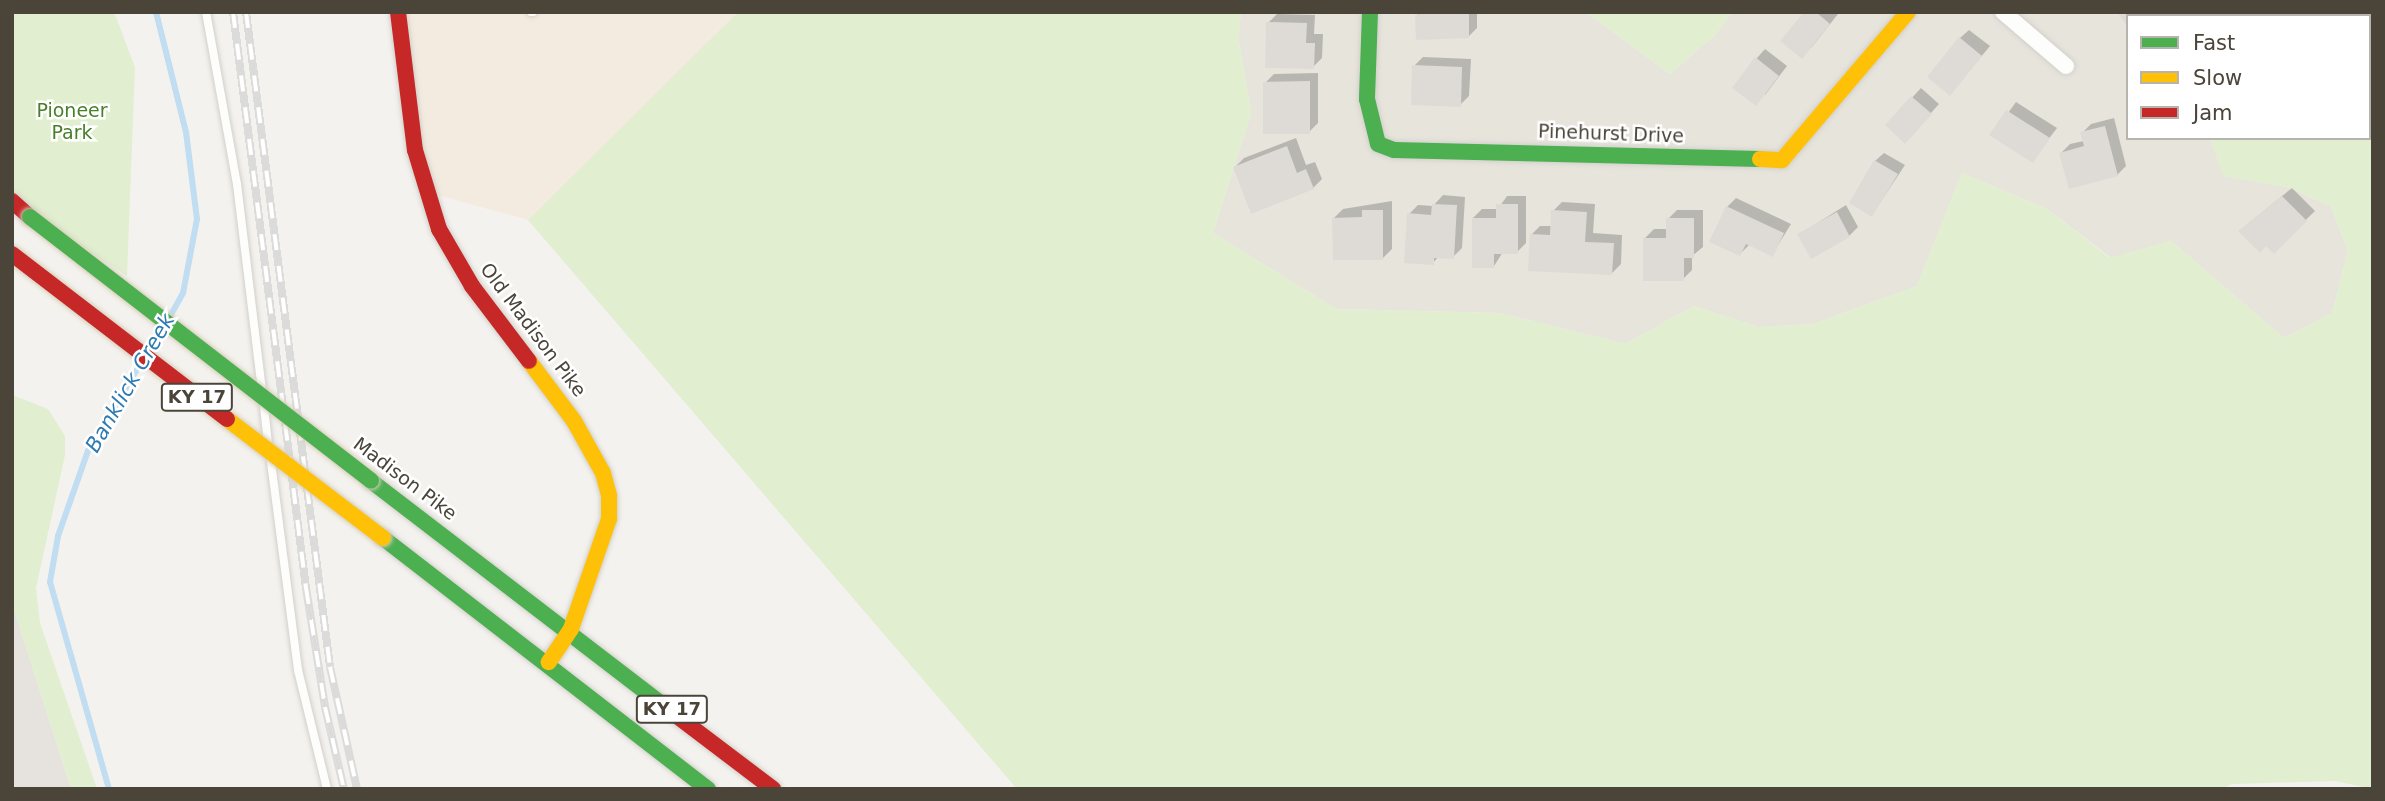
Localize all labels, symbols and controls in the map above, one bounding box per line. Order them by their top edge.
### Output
legend [2126,14,2371,140]
text: Fast [2193,31,2235,55]
text: Slow [2193,66,2242,90]
park label: Pioneer Park [36,100,108,144]
text: Jam [2193,101,2233,125]
street label: Pinehurst Drive [1538,120,1684,148]
street label: Old Madison Pike [475,259,591,401]
water label: Banklick Creek [80,309,180,457]
road number: KY 17 [160,382,234,412]
street label: Madison Pike [349,433,461,525]
road number: KY 17 [635,694,709,724]

